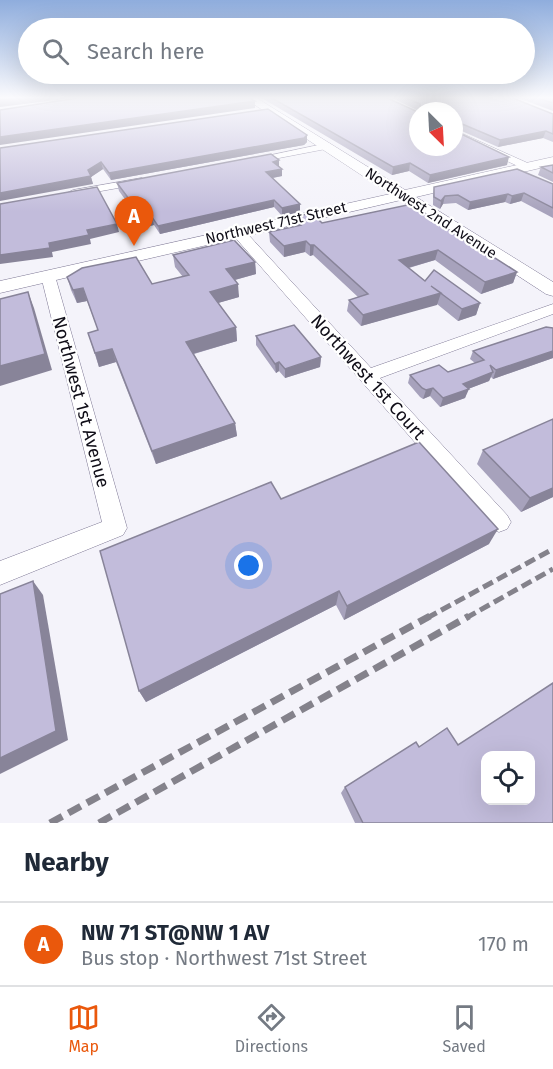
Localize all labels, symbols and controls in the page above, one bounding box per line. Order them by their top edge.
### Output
search box [18,18,535,84]
icon: search [39,35,72,68]
text: Search here [87,38,205,65]
north arrow [409,102,463,156]
street label: Northwest 2nd Avenue [362,164,500,262]
pin: A [114,196,154,246]
street label: Northwest 71st Street [204,198,349,248]
street label: Northwest 1st Court [306,310,430,444]
street label: Northwest 1st Avenue [48,314,114,490]
your location [234,551,263,580]
map controls [481,751,535,805]
button: locate [481,751,535,805]
text: Nearby [24,847,109,878]
text: NW 71 ST@NW 1 AV [81,919,269,946]
text: A [38,932,49,956]
text: 170 m [478,932,529,956]
text: Bus stop · Northwest 71st Street [81,946,367,970]
tab: Map [67,1001,100,1056]
tab: Directions [235,1001,308,1056]
tab: Saved [442,1001,486,1056]

